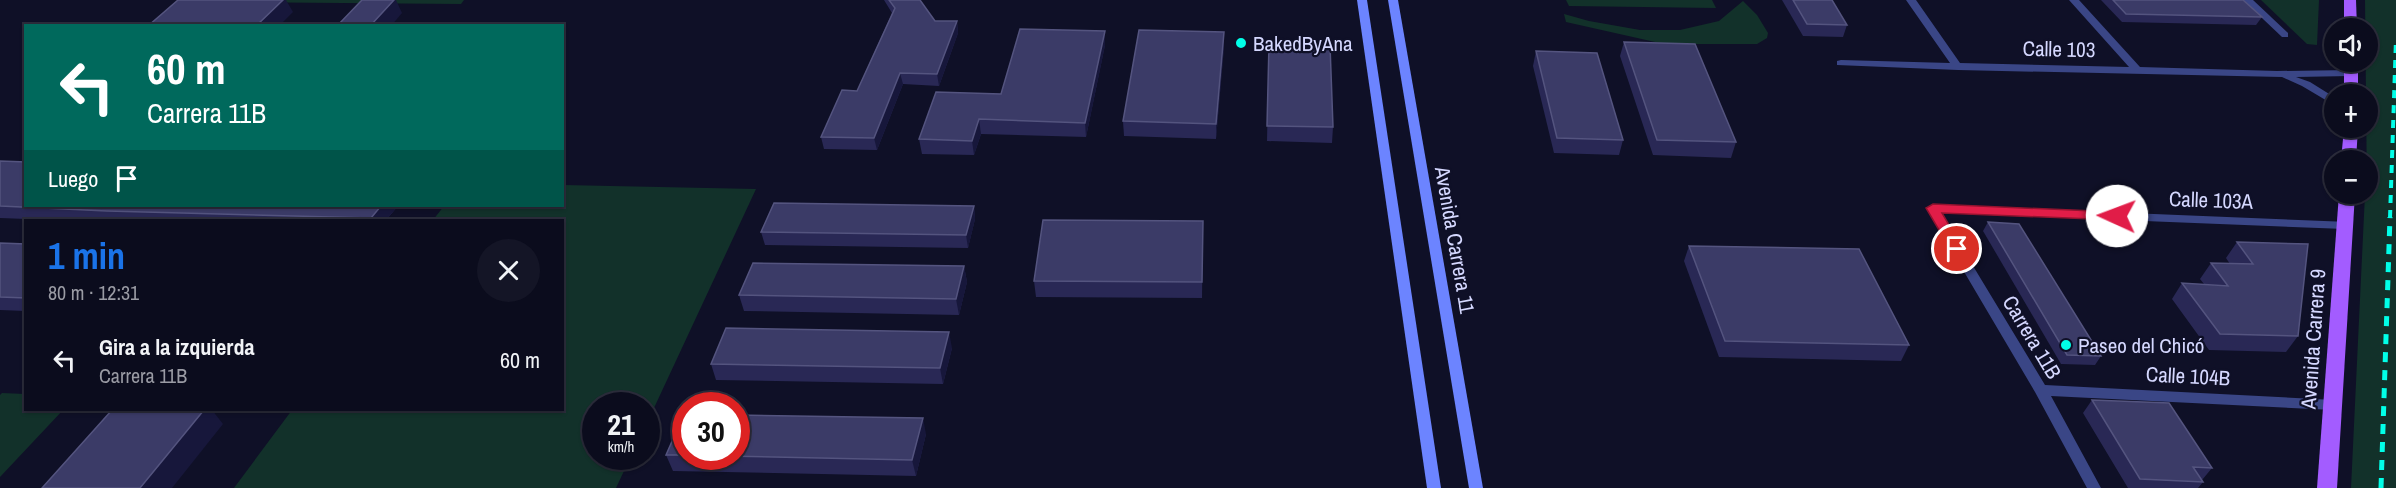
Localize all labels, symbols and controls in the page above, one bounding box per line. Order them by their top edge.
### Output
map controls [2324,18,2378,204]
button: sound [2324,18,2378,72]
place label: BakedByAna [1253,29,1353,58]
street label: Calle 103 [2022,34,2096,64]
marker: BakedByAna [1234,36,1248,50]
text: 60 m [147,41,226,97]
icon: left [48,48,126,126]
button: + [2324,84,2378,138]
text: Carrera 11B [147,95,266,131]
button: − [2324,150,2378,204]
icon: arrive [110,162,143,195]
street label: Avenida Carrera 11 [1428,163,1482,316]
text: Luego [48,164,98,194]
position arrow [2085,184,2149,248]
street label: Calle 103A [2168,184,2254,216]
pin [1931,223,1982,274]
text: 1 min [48,232,125,280]
icon: arrive [1940,232,1973,265]
button: close [477,239,540,302]
street label: Avenida Carrera 9 [2294,268,2332,411]
text: 80 m · 12:31 [48,279,139,306]
street label: Carrera 11B [1996,290,2068,384]
place label: Paseo del Chicó [2078,331,2204,360]
text: Gira a la izquierda [99,332,254,362]
marker: Paseo del Chicó [2059,338,2073,352]
icon: left [48,344,81,377]
text: 60 m [500,345,540,375]
street label: Calle 104B [2145,359,2231,393]
text: Carrera 11B [99,362,187,389]
speed limit sign: 30 [672,392,750,470]
text: 21 [607,404,635,444]
text: km/h [608,436,634,457]

